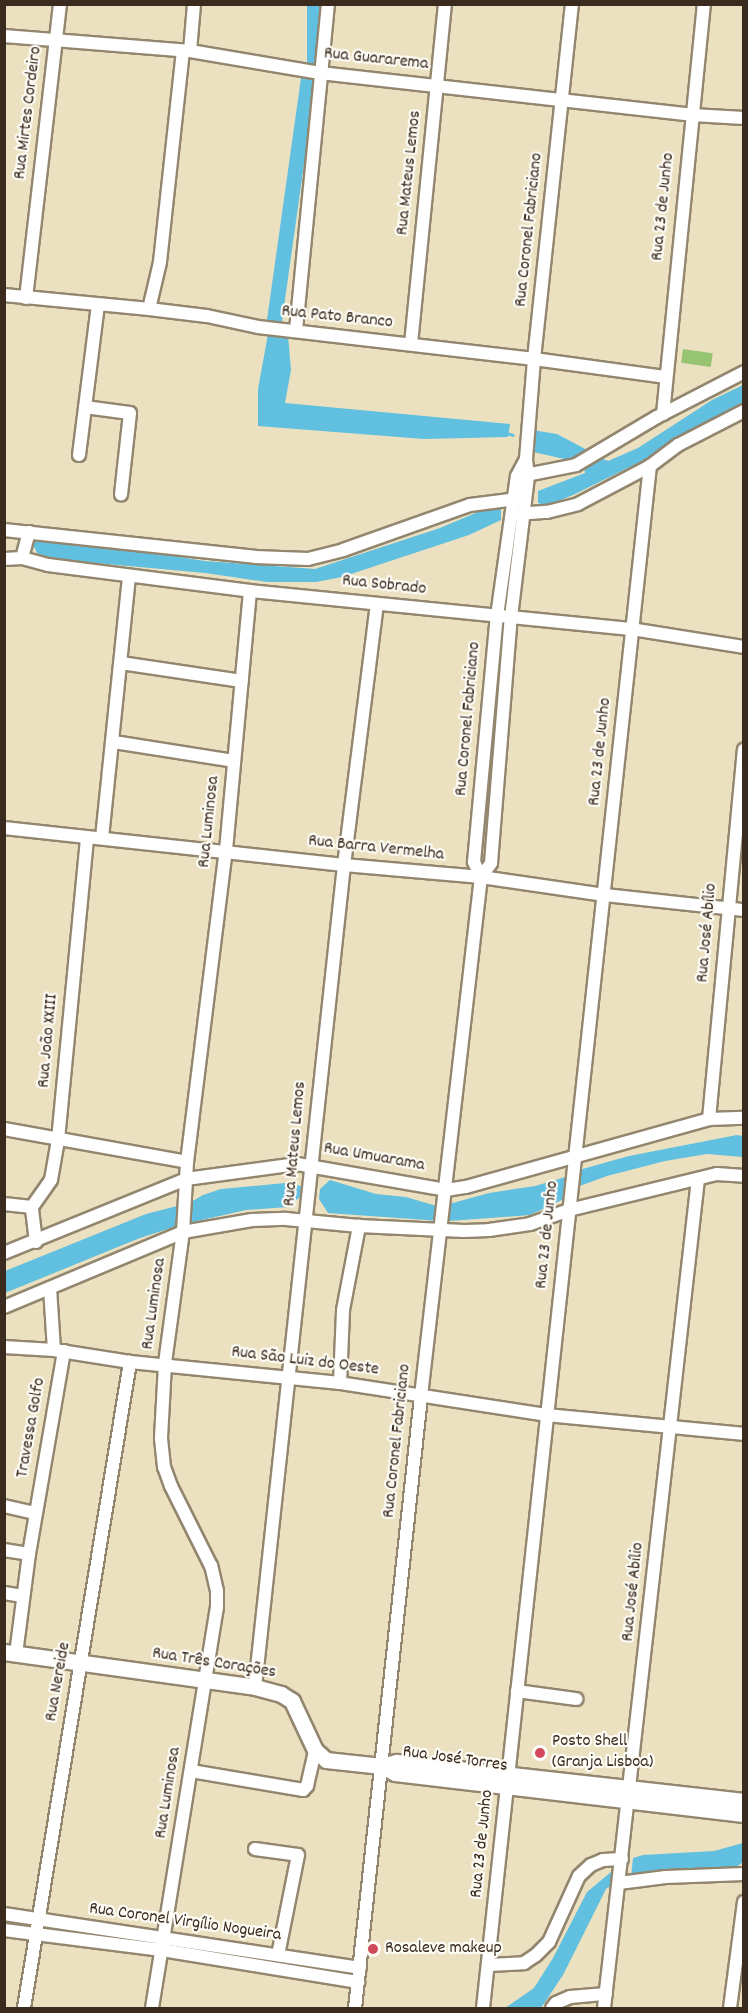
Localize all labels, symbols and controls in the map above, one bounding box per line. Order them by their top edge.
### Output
street label: Rua Guararema [323,44,429,76]
street label: Rua Mirtes Cordeiro [10,45,48,181]
street label: Rua Mateus Lemos [393,110,427,236]
street label: Rua Coronel Fabriciano [511,152,549,308]
street label: Rua 23 de Junho [648,152,680,262]
street label: Rua Pato Branco [280,301,394,335]
street label: Rua Sobrado [341,571,427,601]
street label: Rua Coronel Fabriciano [451,641,487,797]
street label: Rua 23 de Junho [585,697,617,807]
street label: Rua Luminosa [194,775,226,869]
street label: Rua Barra Vermelha [307,831,445,867]
street label: Rua José Abílio [693,882,723,984]
street label: Rua João XXIII [34,993,64,1089]
street label: Rua Mateus Lemos [280,1081,312,1207]
street label: Rua Umuarama [322,1138,426,1178]
street label: Rua 23 de Junho [532,1180,564,1290]
street label: Rua Luminosa [138,1257,172,1351]
street label: Rua São Luiz do Oeste [230,1342,380,1382]
street label: Rua Coronel Fabriciano [379,1363,417,1519]
street label: Travessa Golfo [13,1376,51,1480]
street label: Rua José Abílio [618,1541,650,1643]
street label: Rua Nereide [41,1641,77,1723]
street label: Rua Três Corações [150,1644,278,1684]
place label: Posto Shell (Granja Lisboa) [552,1732,653,1774]
street label: Rua José Torres [401,1742,509,1778]
street label: Rua Luminosa [151,1746,187,1840]
marker: Posto Shell (Granja Lisboa) [533,1746,547,1760]
street label: Rua 23 de Junho [467,1789,499,1899]
street label: Rua Coronel Virgílio Nogueira [88,1899,282,1947]
place label: Rosaleve makeup [385,1938,502,1960]
marker: Rosaleve makeup [366,1942,380,1956]

